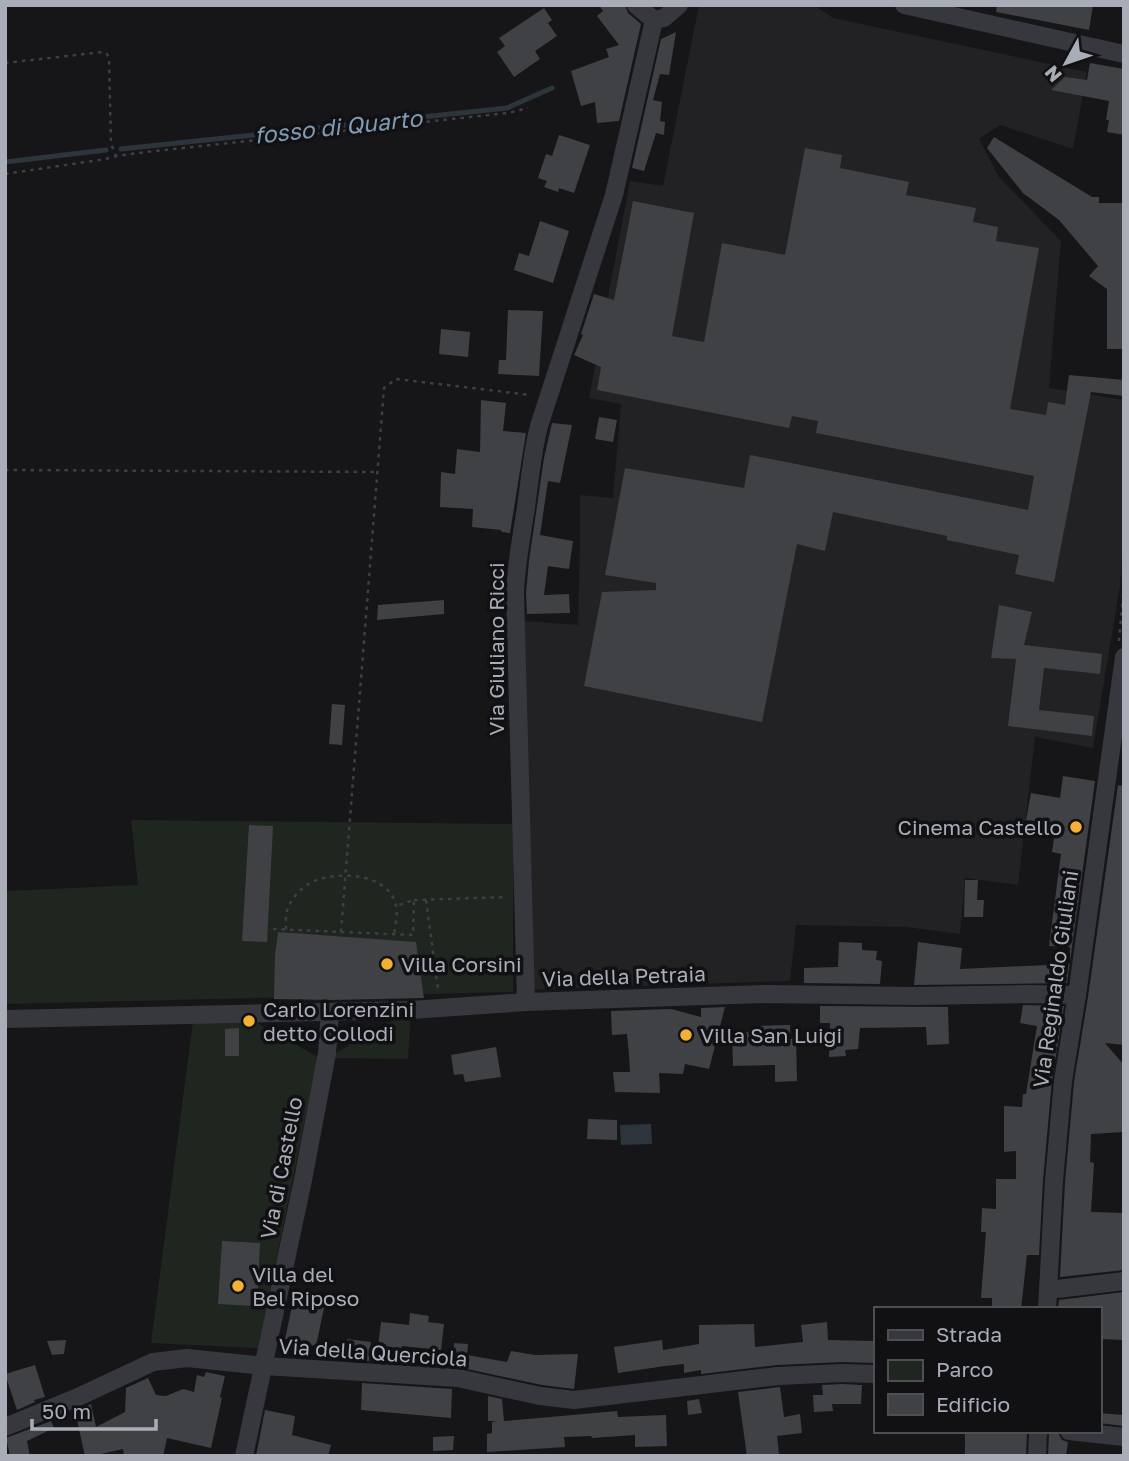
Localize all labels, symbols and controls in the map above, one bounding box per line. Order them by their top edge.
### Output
north arrow [1031,28,1101,98]
text: N [1039,61,1066,87]
water label: fosso di Quarto [253,103,424,149]
street label: Via Giuliano Ricci [483,562,509,736]
place label: Cinema Castello [898,814,1062,840]
marker: Cinema Castello [1068,819,1084,835]
street label: Via Reginaldo Giuliani [1027,868,1083,1090]
place label: Villa Corsini [401,951,522,977]
marker: Villa Corsini [379,956,395,972]
street label: Via della Petraia [542,960,706,992]
place label: Carlo Lorenzini detto Collodi [263,996,414,1046]
marker: Carlo Lorenzini detto Collodi [241,1013,257,1029]
place label: Villa San Luigi [700,1022,842,1048]
marker: Villa San Luigi [678,1027,694,1043]
street label: Via di Castello [254,1095,308,1241]
place label: Villa del Bel Riposo [252,1261,359,1311]
marker: Villa del Bel Riposo [230,1278,246,1294]
legend [874,1307,1101,1433]
text: Strada [936,1321,1002,1347]
street label: Via della Querciola [278,1332,468,1372]
text: Parco [936,1356,993,1382]
scale bar [32,1388,156,1432]
text: Edificio [936,1391,1010,1417]
text: 50 m [42,1398,91,1424]

